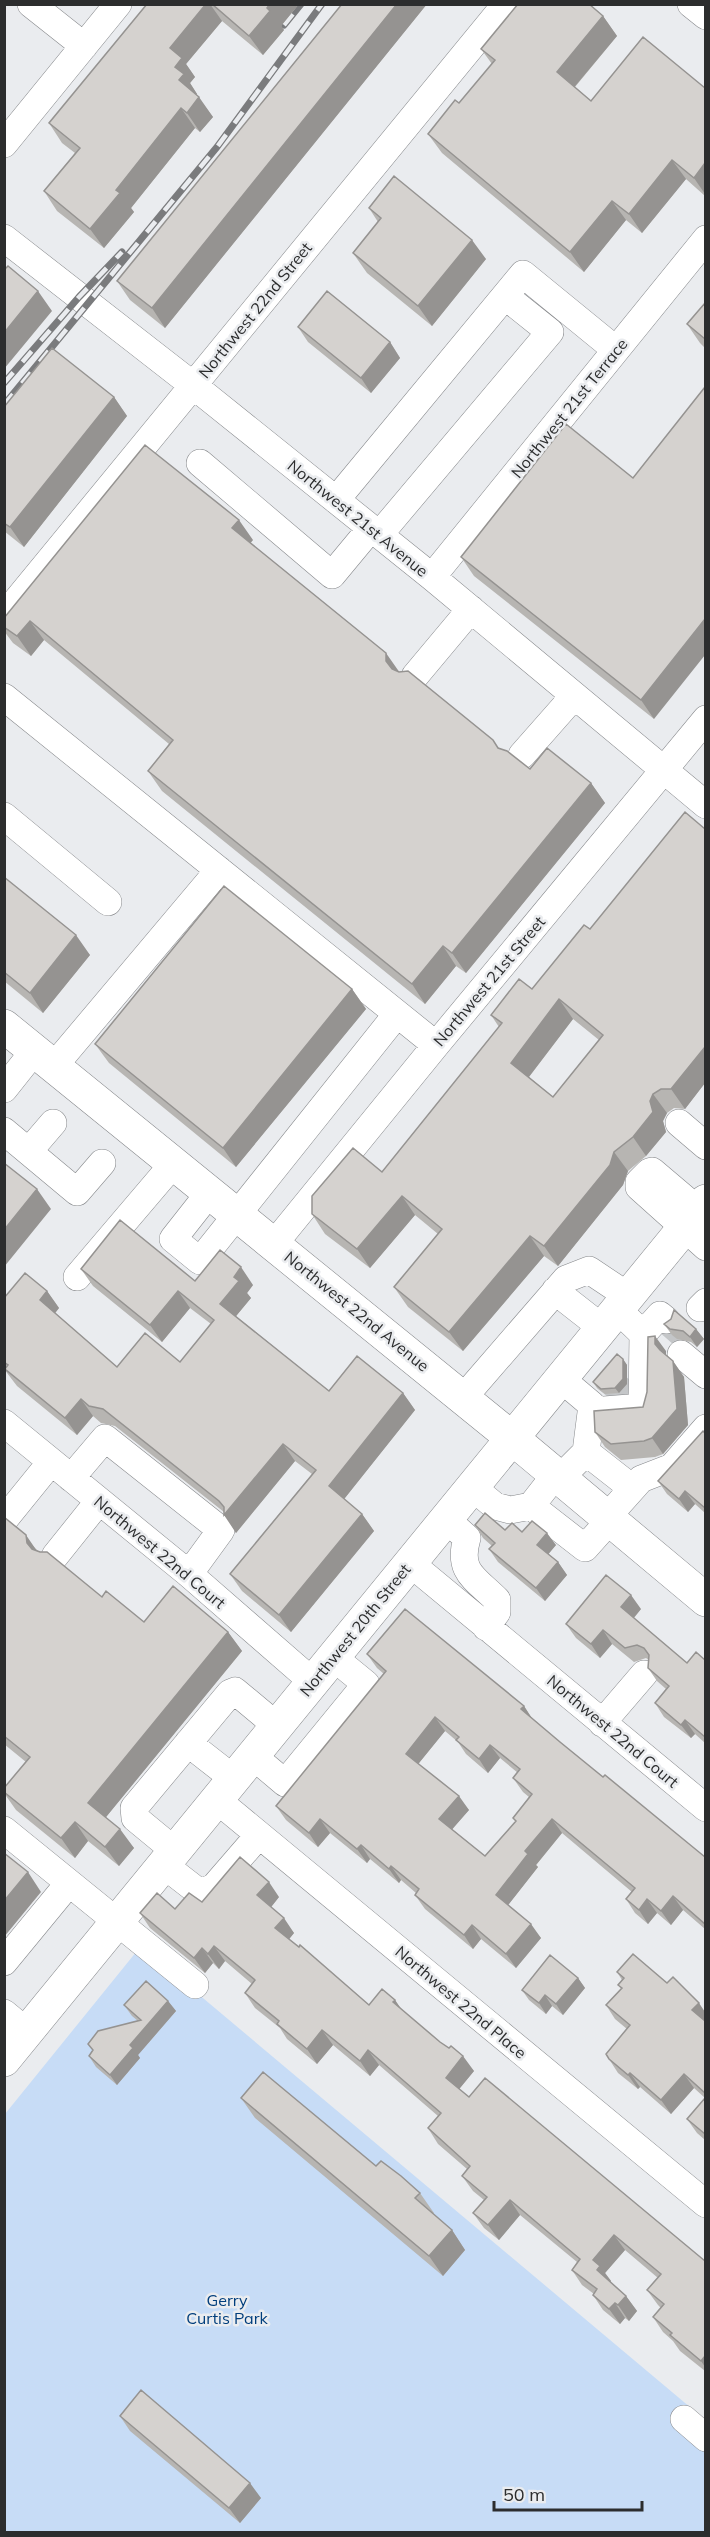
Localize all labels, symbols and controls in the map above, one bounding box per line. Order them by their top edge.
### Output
street label: Northwest 22nd Street [194,238,316,382]
street label: Northwest 21st Terrace [507,334,631,482]
street label: Northwest 21st Avenue [284,455,432,581]
street label: Northwest 21st Street [429,912,549,1050]
street label: Northwest 22nd Avenue [281,1246,433,1376]
street label: Northwest 22nd Court [90,1491,230,1613]
street label: Northwest 20th Street [295,1559,415,1700]
street label: Northwest 22nd Court [543,1670,683,1792]
street label: Northwest 22nd Place [391,1941,531,2063]
park label: Gerry Curtis Park [186,2290,268,2328]
scale bar [494,2474,642,2512]
text: 50 m [503,2483,545,2506]

